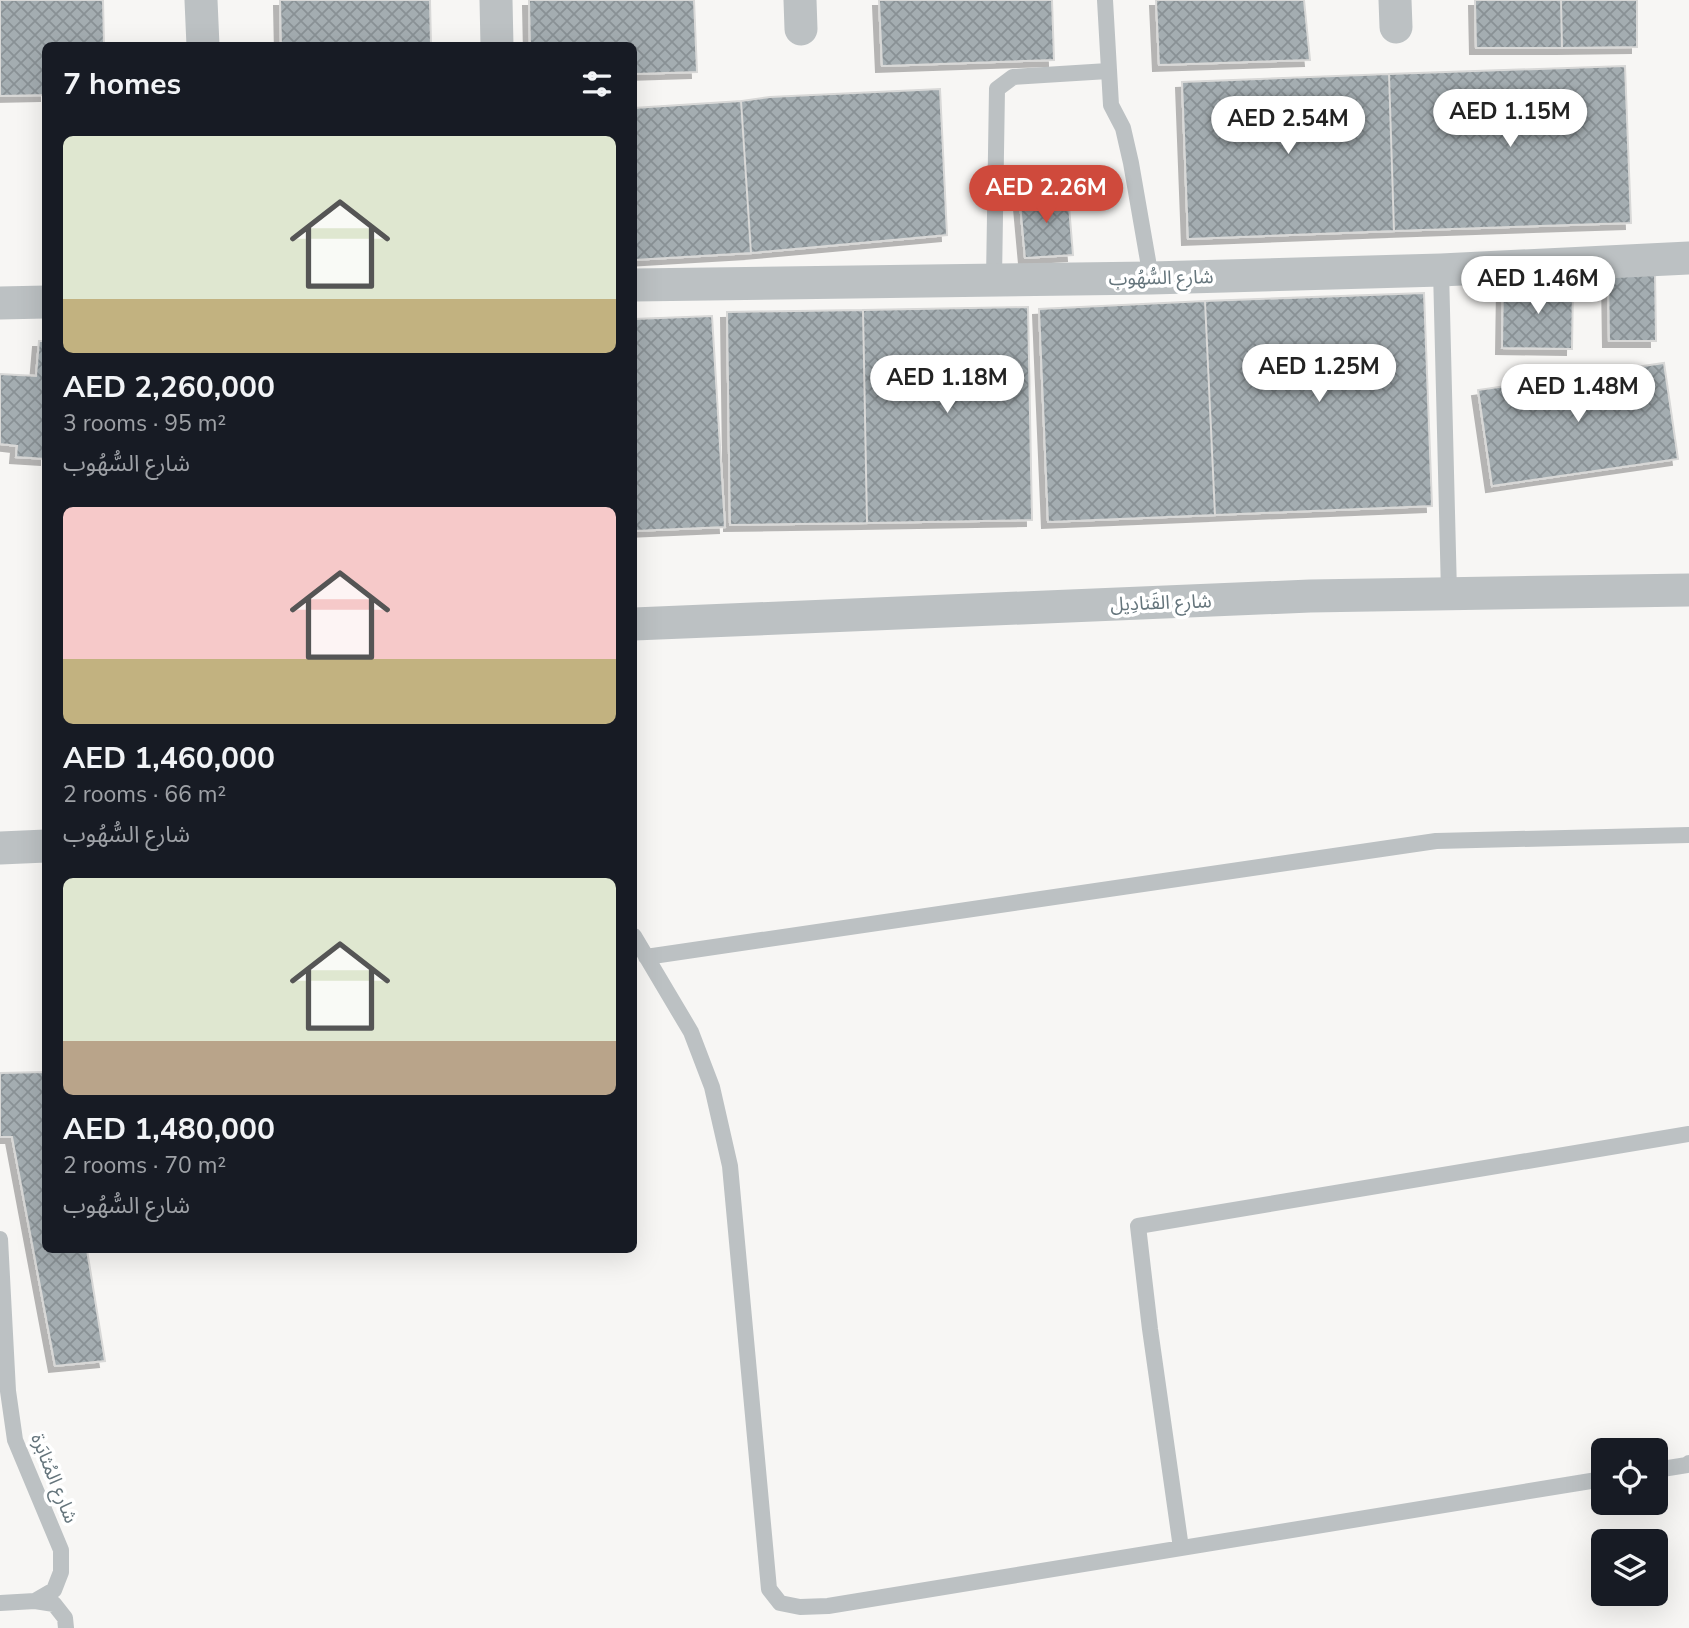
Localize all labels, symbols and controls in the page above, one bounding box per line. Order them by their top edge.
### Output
text: 7 homes [63,64,181,105]
icon: filters [578,65,616,103]
pin: AED 1.15M [1430,90,1590,149]
pin: AED 2.54M [1208,96,1368,156]
text: AED 1.15M [1449,96,1571,127]
text: AED 2.54M [1227,103,1349,134]
pin: AED 2.26M [966,166,1126,225]
text: AED 2.26M [985,172,1107,203]
icon: home [277,181,403,307]
pin: AED 1.46M [1458,256,1618,316]
text: AED 1.46M [1477,263,1599,294]
street label: شارع السُّهُوب [1108,264,1214,292]
pin: AED 1.25M [1239,344,1399,404]
text: AED 1.25M [1258,351,1380,382]
pin: AED 1.18M [867,356,1027,415]
text: AED 1.18M [886,362,1008,393]
pin: AED 1.48M [1498,364,1658,424]
text: AED 2,260,000 [63,367,275,408]
text: AED 1.48M [1517,371,1639,402]
text: 3 rooms · 95 m² [63,408,226,439]
text: شارع السُّهُوب [63,448,190,479]
icon: home [277,552,403,678]
street label: شارع القَنادِيل [1110,588,1212,618]
text: AED 1,460,000 [63,738,275,779]
text: 2 rooms · 66 m² [63,779,226,810]
text: شارع السُّهُوب [63,819,190,850]
icon: home [277,923,403,1049]
text: AED 1,480,000 [63,1109,275,1150]
text: 2 rooms · 70 m² [63,1150,226,1181]
text: شارع السُّهُوب [63,1190,190,1221]
street label: شارع المُثابَرة [24,1430,84,1527]
map controls [1591,1438,1668,1606]
button: locate [1591,1438,1668,1515]
button: layers [1591,1529,1668,1606]

